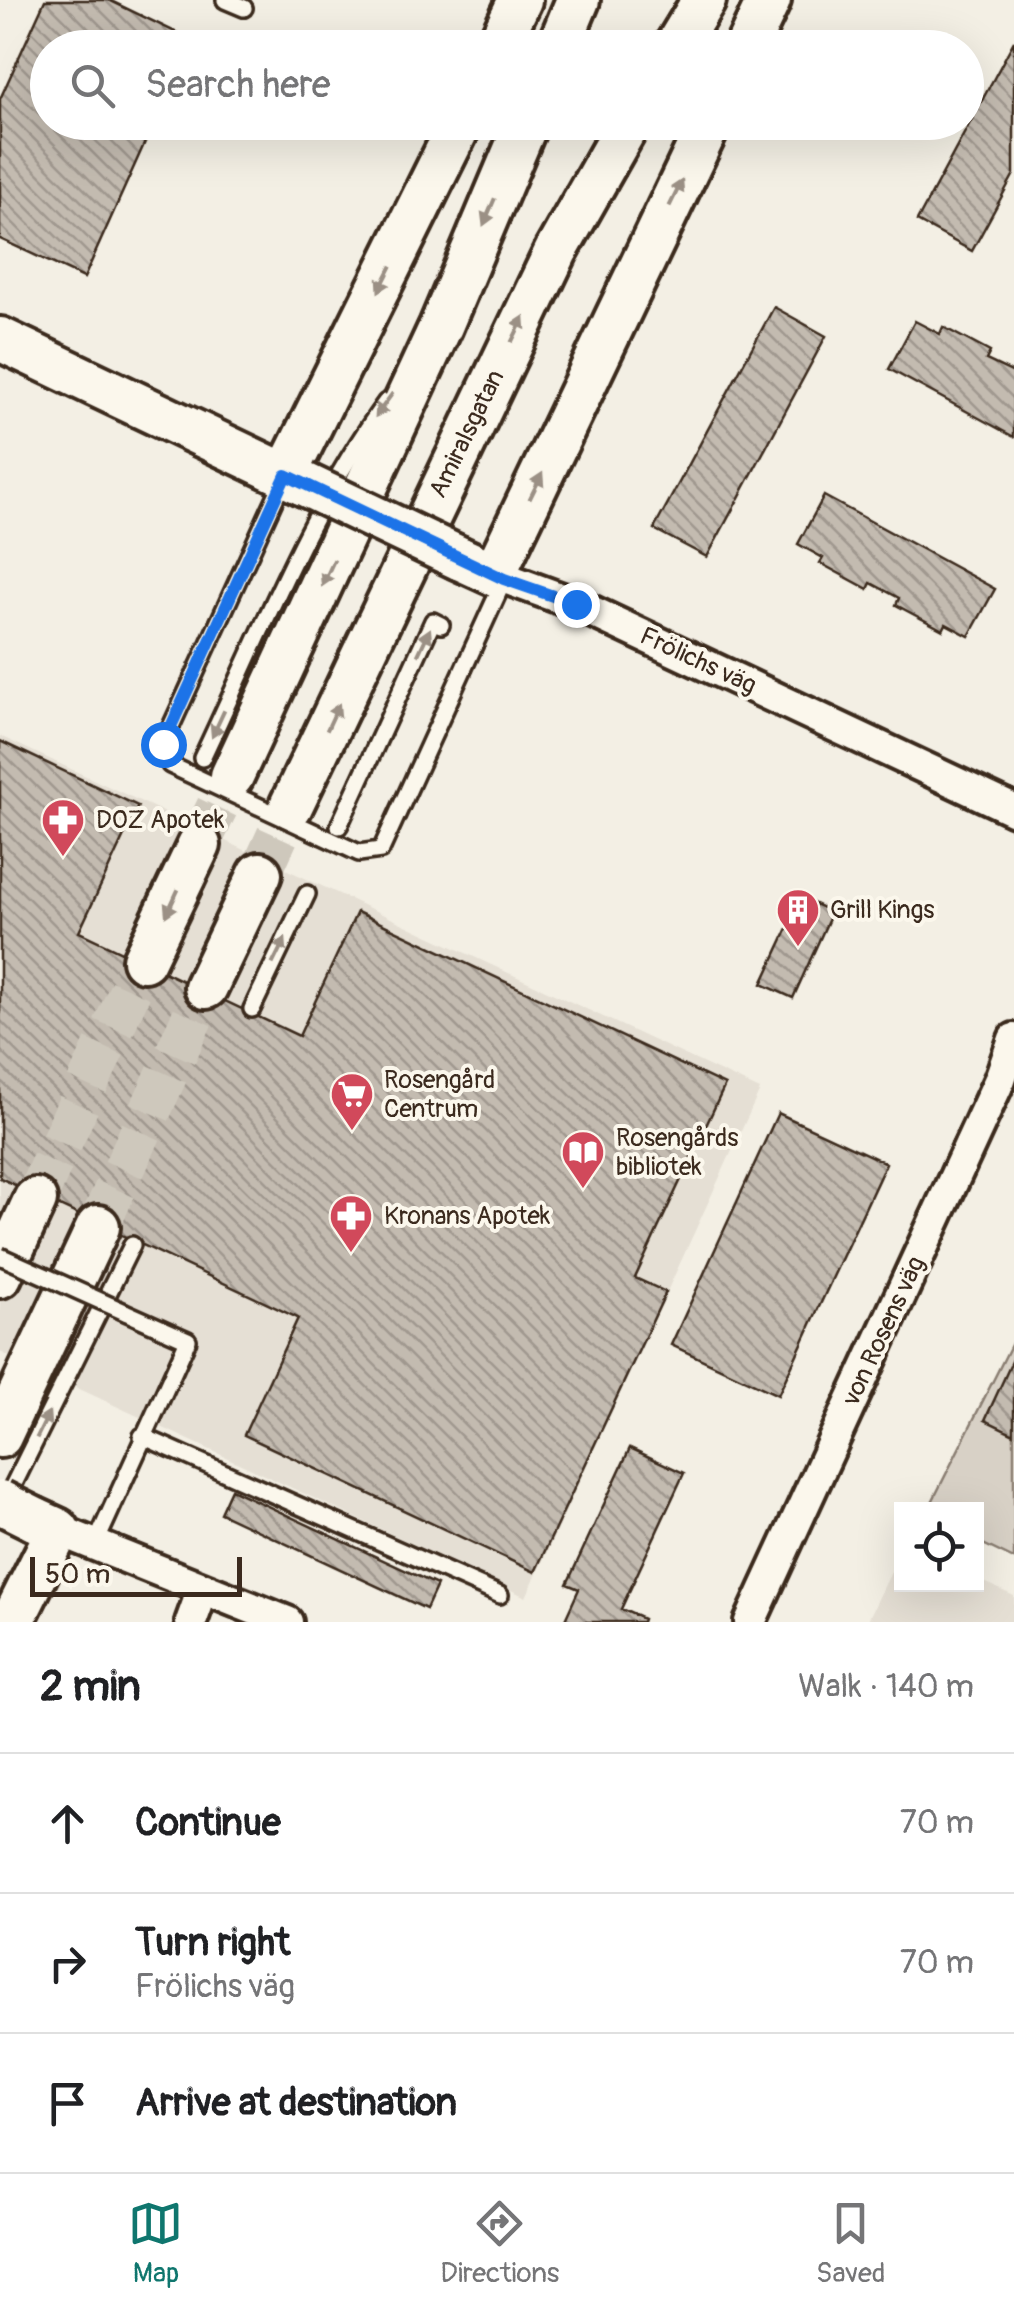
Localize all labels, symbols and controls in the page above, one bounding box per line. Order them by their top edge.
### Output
search box [30,30,984,140]
icon: search [65,58,120,113]
text: Search here [145,61,331,109]
one-way arrow [668,178,685,207]
one-way arrow [481,198,497,227]
one-way arrow [377,265,394,294]
one-way arrow [509,315,526,344]
street label: Amiralsgatan [423,365,511,503]
one-way arrow [375,392,395,418]
one-way arrow [527,472,544,501]
one-way arrow [320,559,337,588]
route end [554,582,600,628]
street label: Frölichs väg [635,621,761,701]
one-way arrow [415,627,432,656]
one-way arrow [324,703,341,732]
one-way arrow [210,710,227,739]
route start [141,722,187,768]
pharmacy icon: DOZ Apotek [40,797,86,858]
place label: DOZ Apotek [96,805,225,836]
building icon: Grill Kings [775,887,821,948]
one-way arrow [163,889,180,918]
place label: Grill Kings [830,895,934,926]
one-way arrow [271,937,288,966]
place label: Rosengård Centrum [384,1065,495,1125]
supermarket icon: Rosengård Centrum [329,1071,375,1132]
place label: Rosengårds bibliotek [616,1123,738,1183]
library icon: Rosengårds bibliotek [560,1129,606,1190]
pharmacy icon: Kronans Apotek [328,1193,374,1254]
place label: Kronans Apotek [384,1201,551,1232]
street label: von Rosens väg [836,1252,932,1411]
one-way arrow [34,1410,51,1439]
map controls [894,1502,984,1592]
button: locate [894,1502,984,1592]
scale bar [30,1552,242,1596]
text: 50 m [45,1557,110,1592]
text: 2 min [40,1661,141,1713]
text: Walk · 140 m [798,1667,974,1707]
icon: ahead [40,1796,95,1851]
text: Continue [135,1799,281,1847]
text: 70 m [900,1803,974,1843]
text: Turn right [135,1919,290,1967]
icon: right [40,1936,95,1991]
text: 70 m [900,1943,974,1983]
text: Frölichs väg [135,1967,295,2007]
icon: arrive [40,2076,95,2131]
text: Arrive at destination [135,2079,457,2127]
tab: Map [128,2196,183,2291]
tab: Directions [440,2196,559,2291]
tab: Saved [816,2196,886,2291]

